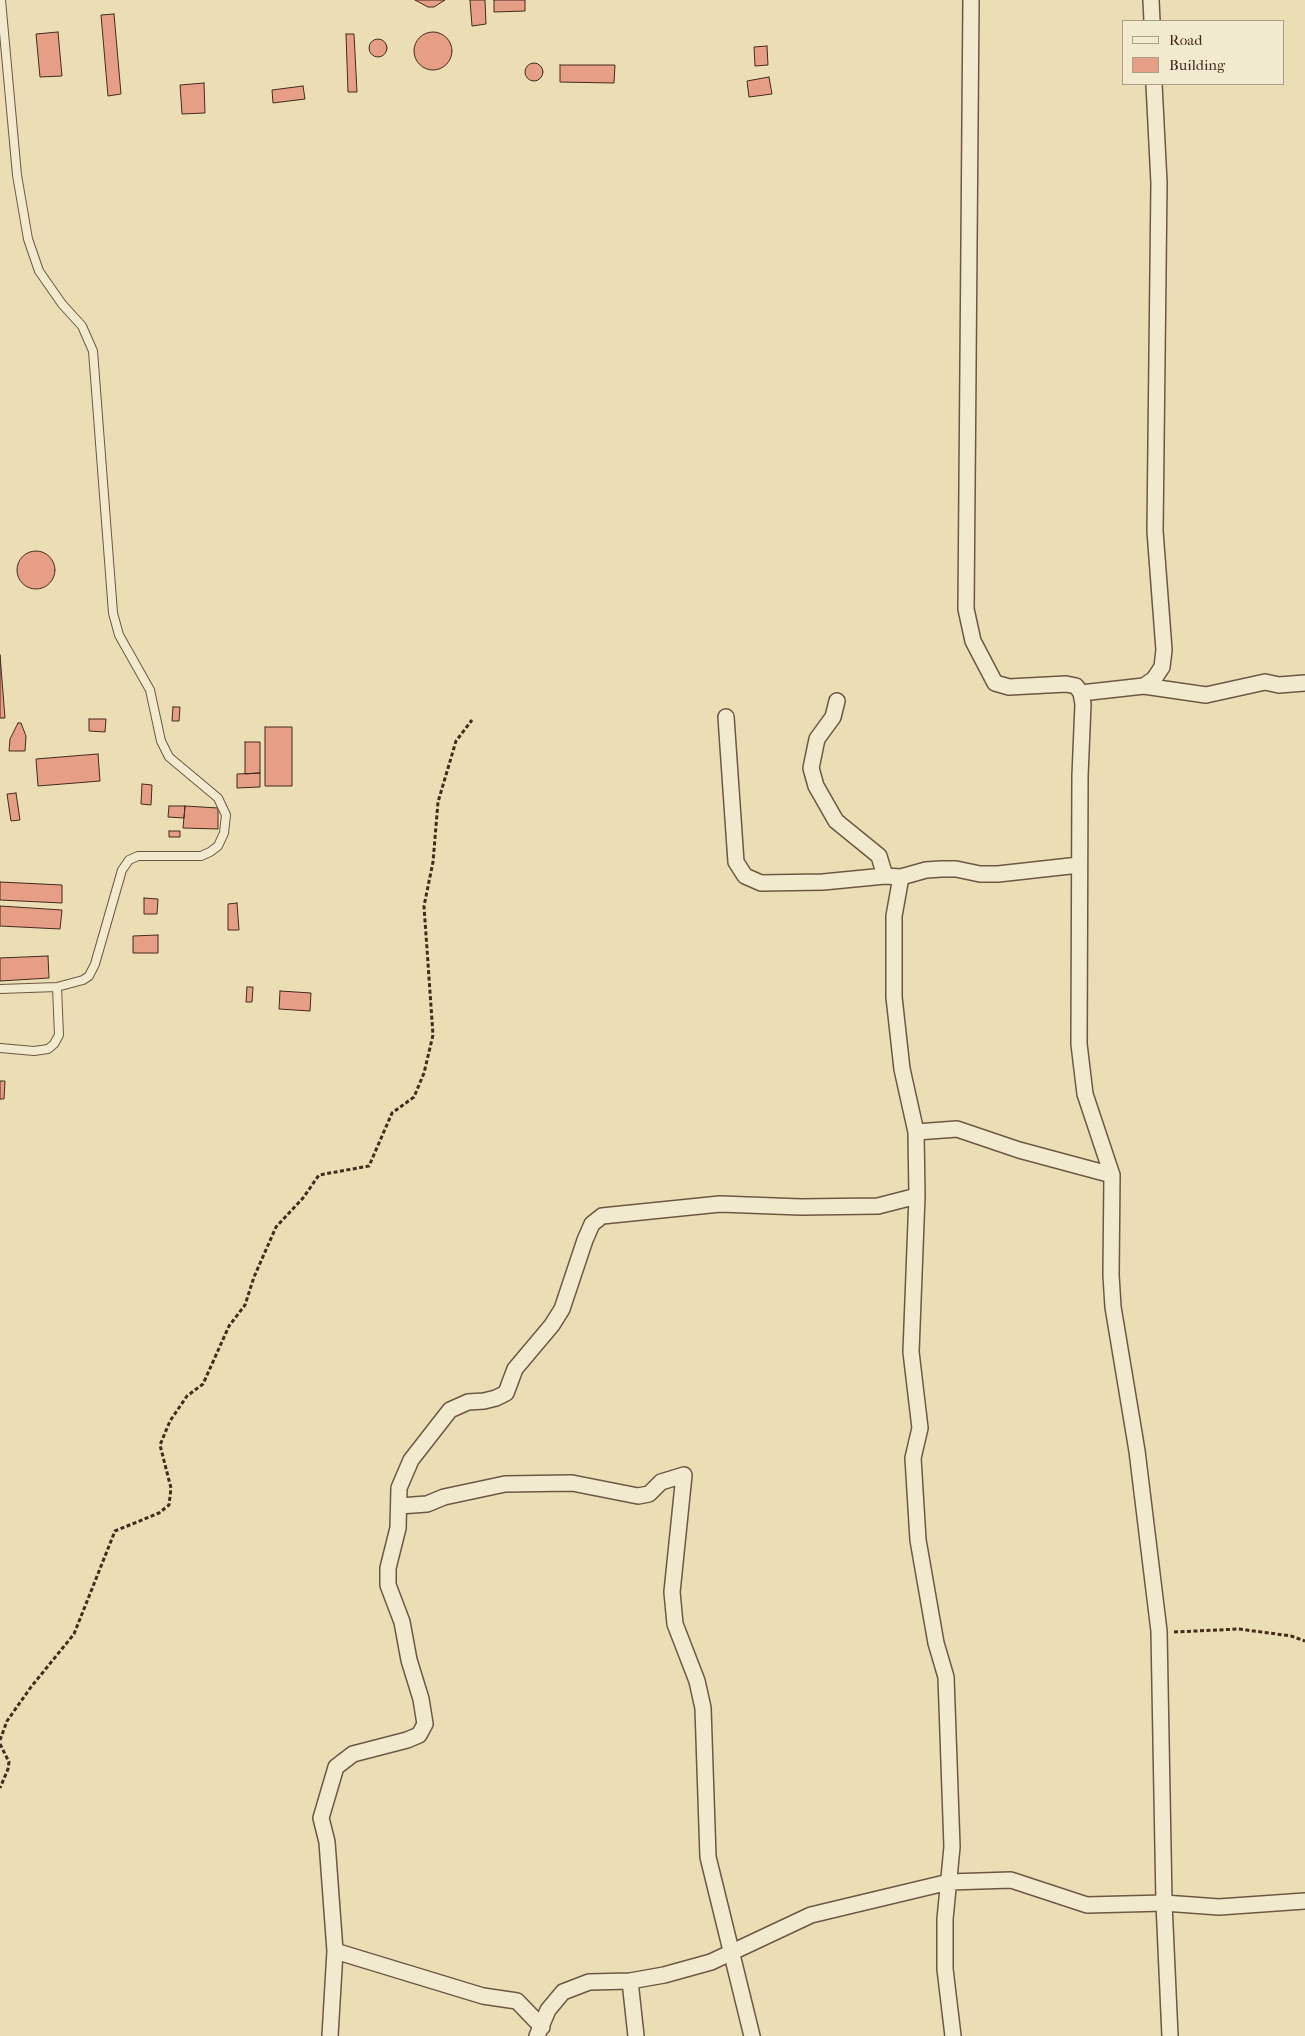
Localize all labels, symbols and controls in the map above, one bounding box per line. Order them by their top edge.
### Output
legend [1122,20,1285,85]
text: Road [1169,31,1202,49]
text: Building [1169,56,1225,74]

